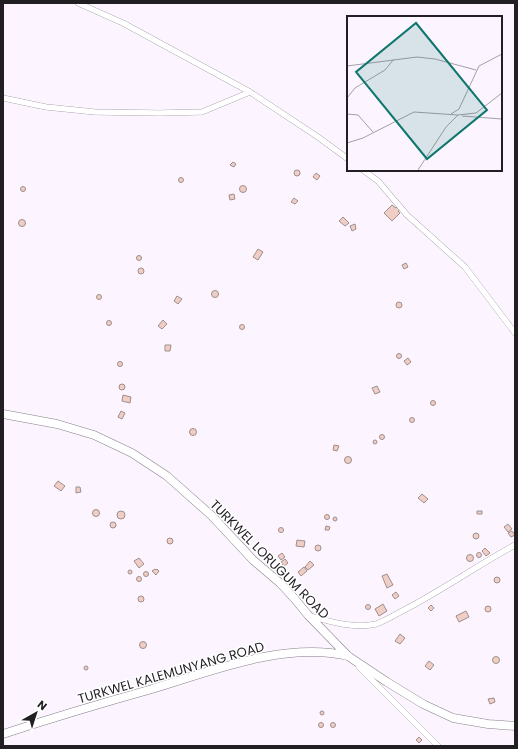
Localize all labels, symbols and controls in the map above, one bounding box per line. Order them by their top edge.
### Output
inset map [347,16,502,171]
street label: TURKWEL LORUGUM ROAD [206,495,334,623]
street label: TURKWEL KALEMUNYANG ROAD [76,637,267,708]
north arrow [16,693,56,733]
text: N [34,696,51,714]

